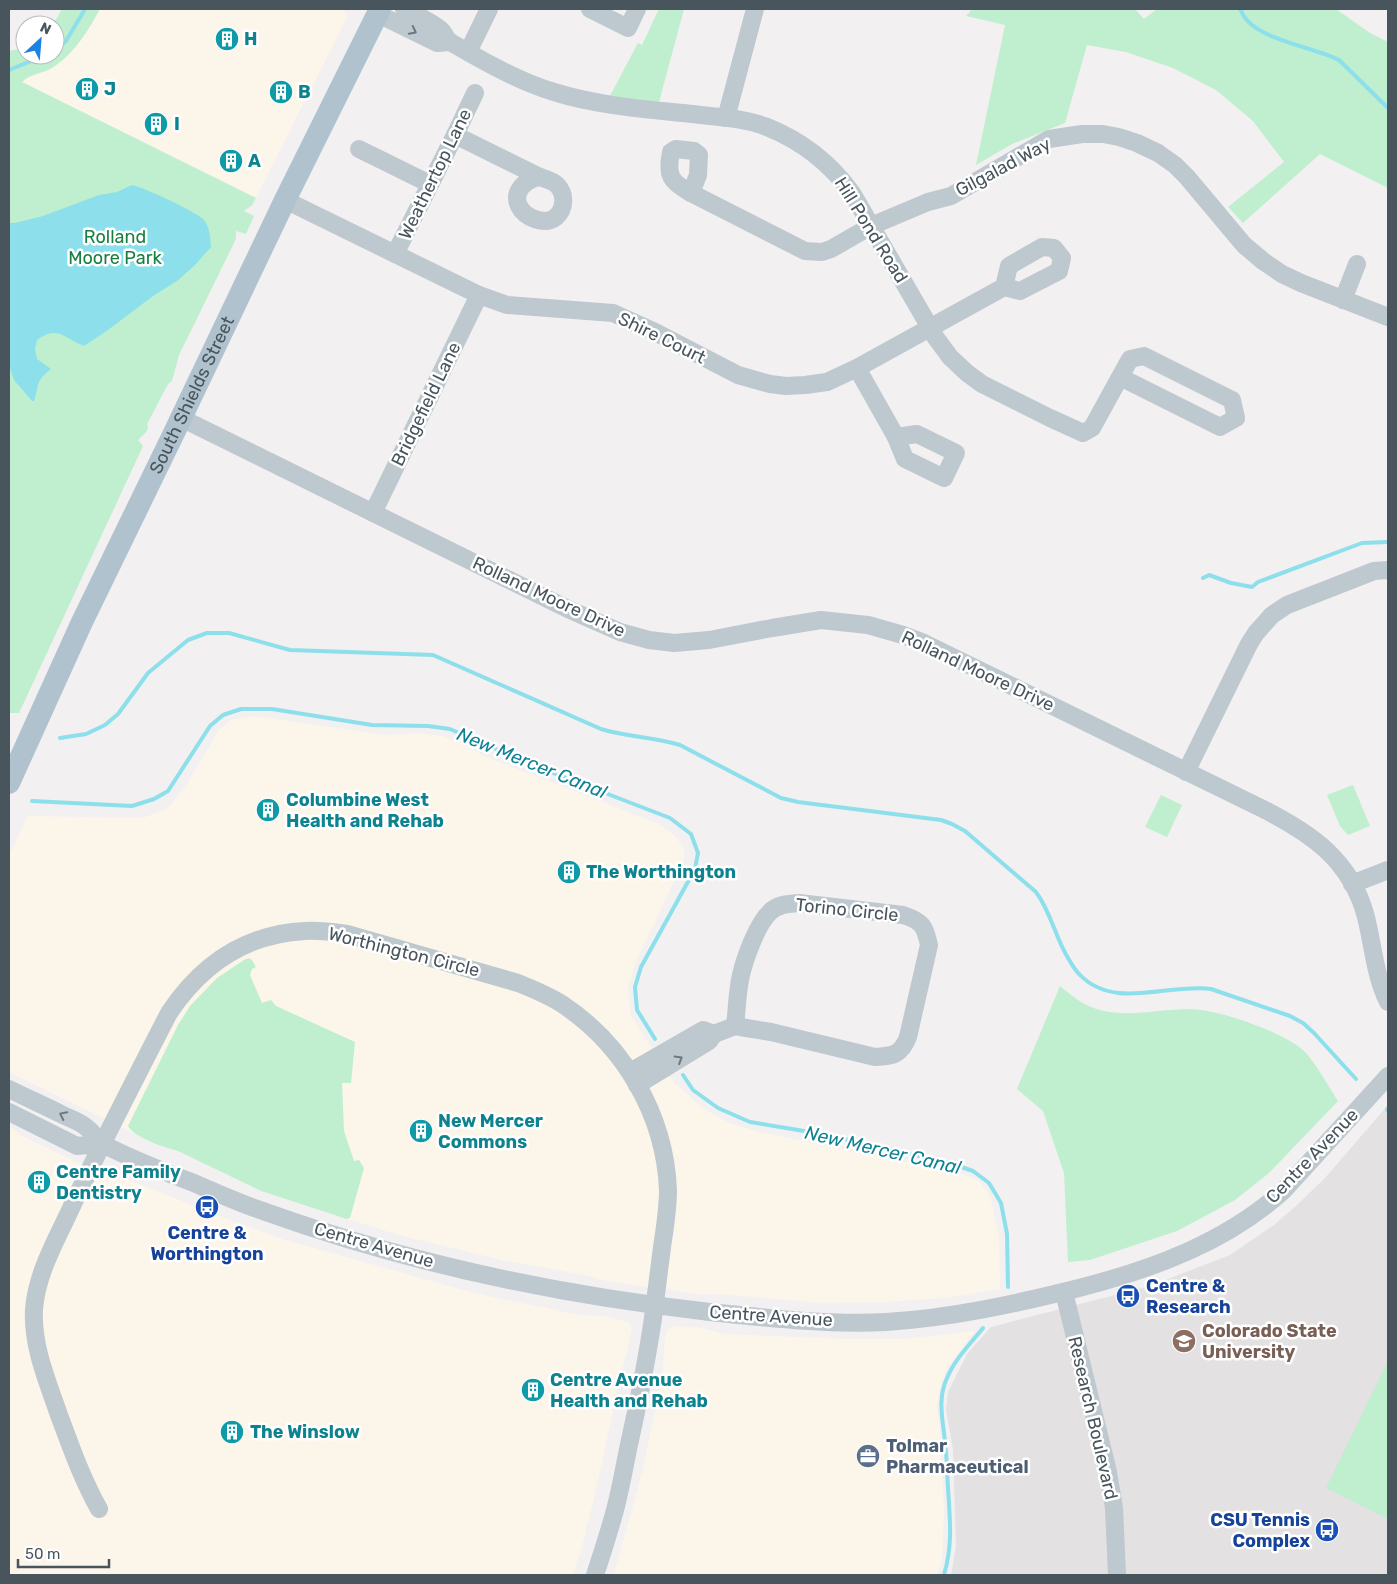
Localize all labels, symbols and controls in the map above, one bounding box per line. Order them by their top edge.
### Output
north arrow [15,15,65,65]
text: N [37,19,54,39]
one-way arrow [408,25,417,35]
building icon: H [214,26,240,52]
place label: H [244,28,257,50]
building icon: J [74,76,100,102]
place label: J [104,78,116,100]
building icon: B [268,79,294,105]
place label: B [298,81,311,103]
street label: Weathertop Lane [394,105,476,243]
building icon: I [143,111,169,137]
place label: I [174,113,180,135]
street label: Gilgalad Way [952,133,1054,201]
building icon: A [218,148,244,174]
place label: A [248,150,261,172]
street label: Hill Pond Road [830,173,912,287]
park label: Rolland Moore Park [68,226,162,269]
street label: Shire Court [615,307,709,369]
street label: South Shields Street [145,313,239,477]
street label: Bridgefield Lane [386,338,466,470]
street label: Rolland Moore Drive [469,552,629,642]
street label: Rolland Moore Drive [898,626,1058,716]
water label: New Mercer Canal [454,722,611,804]
place label: Columbine West Health and Rehab [286,789,444,832]
building icon: Columbine West Health and Rehab [255,797,281,823]
building icon: The Worthington [556,859,582,885]
place label: The Worthington [586,861,736,883]
street label: Torino Circle [794,894,900,926]
street label: Worthington Circle [326,923,482,981]
one-way arrow [673,1056,682,1066]
street label: Centre Avenue [1261,1104,1363,1208]
place label: New Mercer Commons [438,1110,543,1153]
one-way arrow [60,1112,69,1122]
building icon: New Mercer Commons [408,1118,434,1144]
water label: New Mercer Canal [803,1121,964,1179]
place label: Centre Family Dentistry [56,1161,181,1204]
building icon: Centre Family Dentistry [26,1169,52,1195]
bus stop icon: Centre & Worthington [194,1194,220,1220]
street label: Centre Avenue [312,1217,436,1273]
place label: Centre & Worthington [150,1222,264,1265]
place label: Centre & Research [1146,1275,1231,1318]
bus stop icon: Centre & Research [1115,1283,1141,1309]
street label: Centre Avenue [709,1301,833,1331]
place label: Colorado State University [1202,1320,1337,1363]
school or university icon: Colorado State University [1171,1328,1197,1354]
street label: Research Boulevard [1063,1334,1123,1502]
place label: Centre Avenue Health and Rehab [550,1369,708,1412]
building icon: Centre Avenue Health and Rehab [520,1377,546,1403]
building icon: The Winslow [219,1419,245,1445]
place label: The Winslow [250,1421,360,1443]
place label: Tolmar Pharmaceutical [886,1435,1029,1478]
office icon: Tolmar Pharmaceutical [855,1443,881,1469]
place label: CSU Tennis Complex [1210,1509,1310,1552]
bus stop icon: CSU Tennis Complex [1314,1517,1340,1543]
scale bar [18,1536,109,1568]
text: 50 m [25,1545,60,1563]

